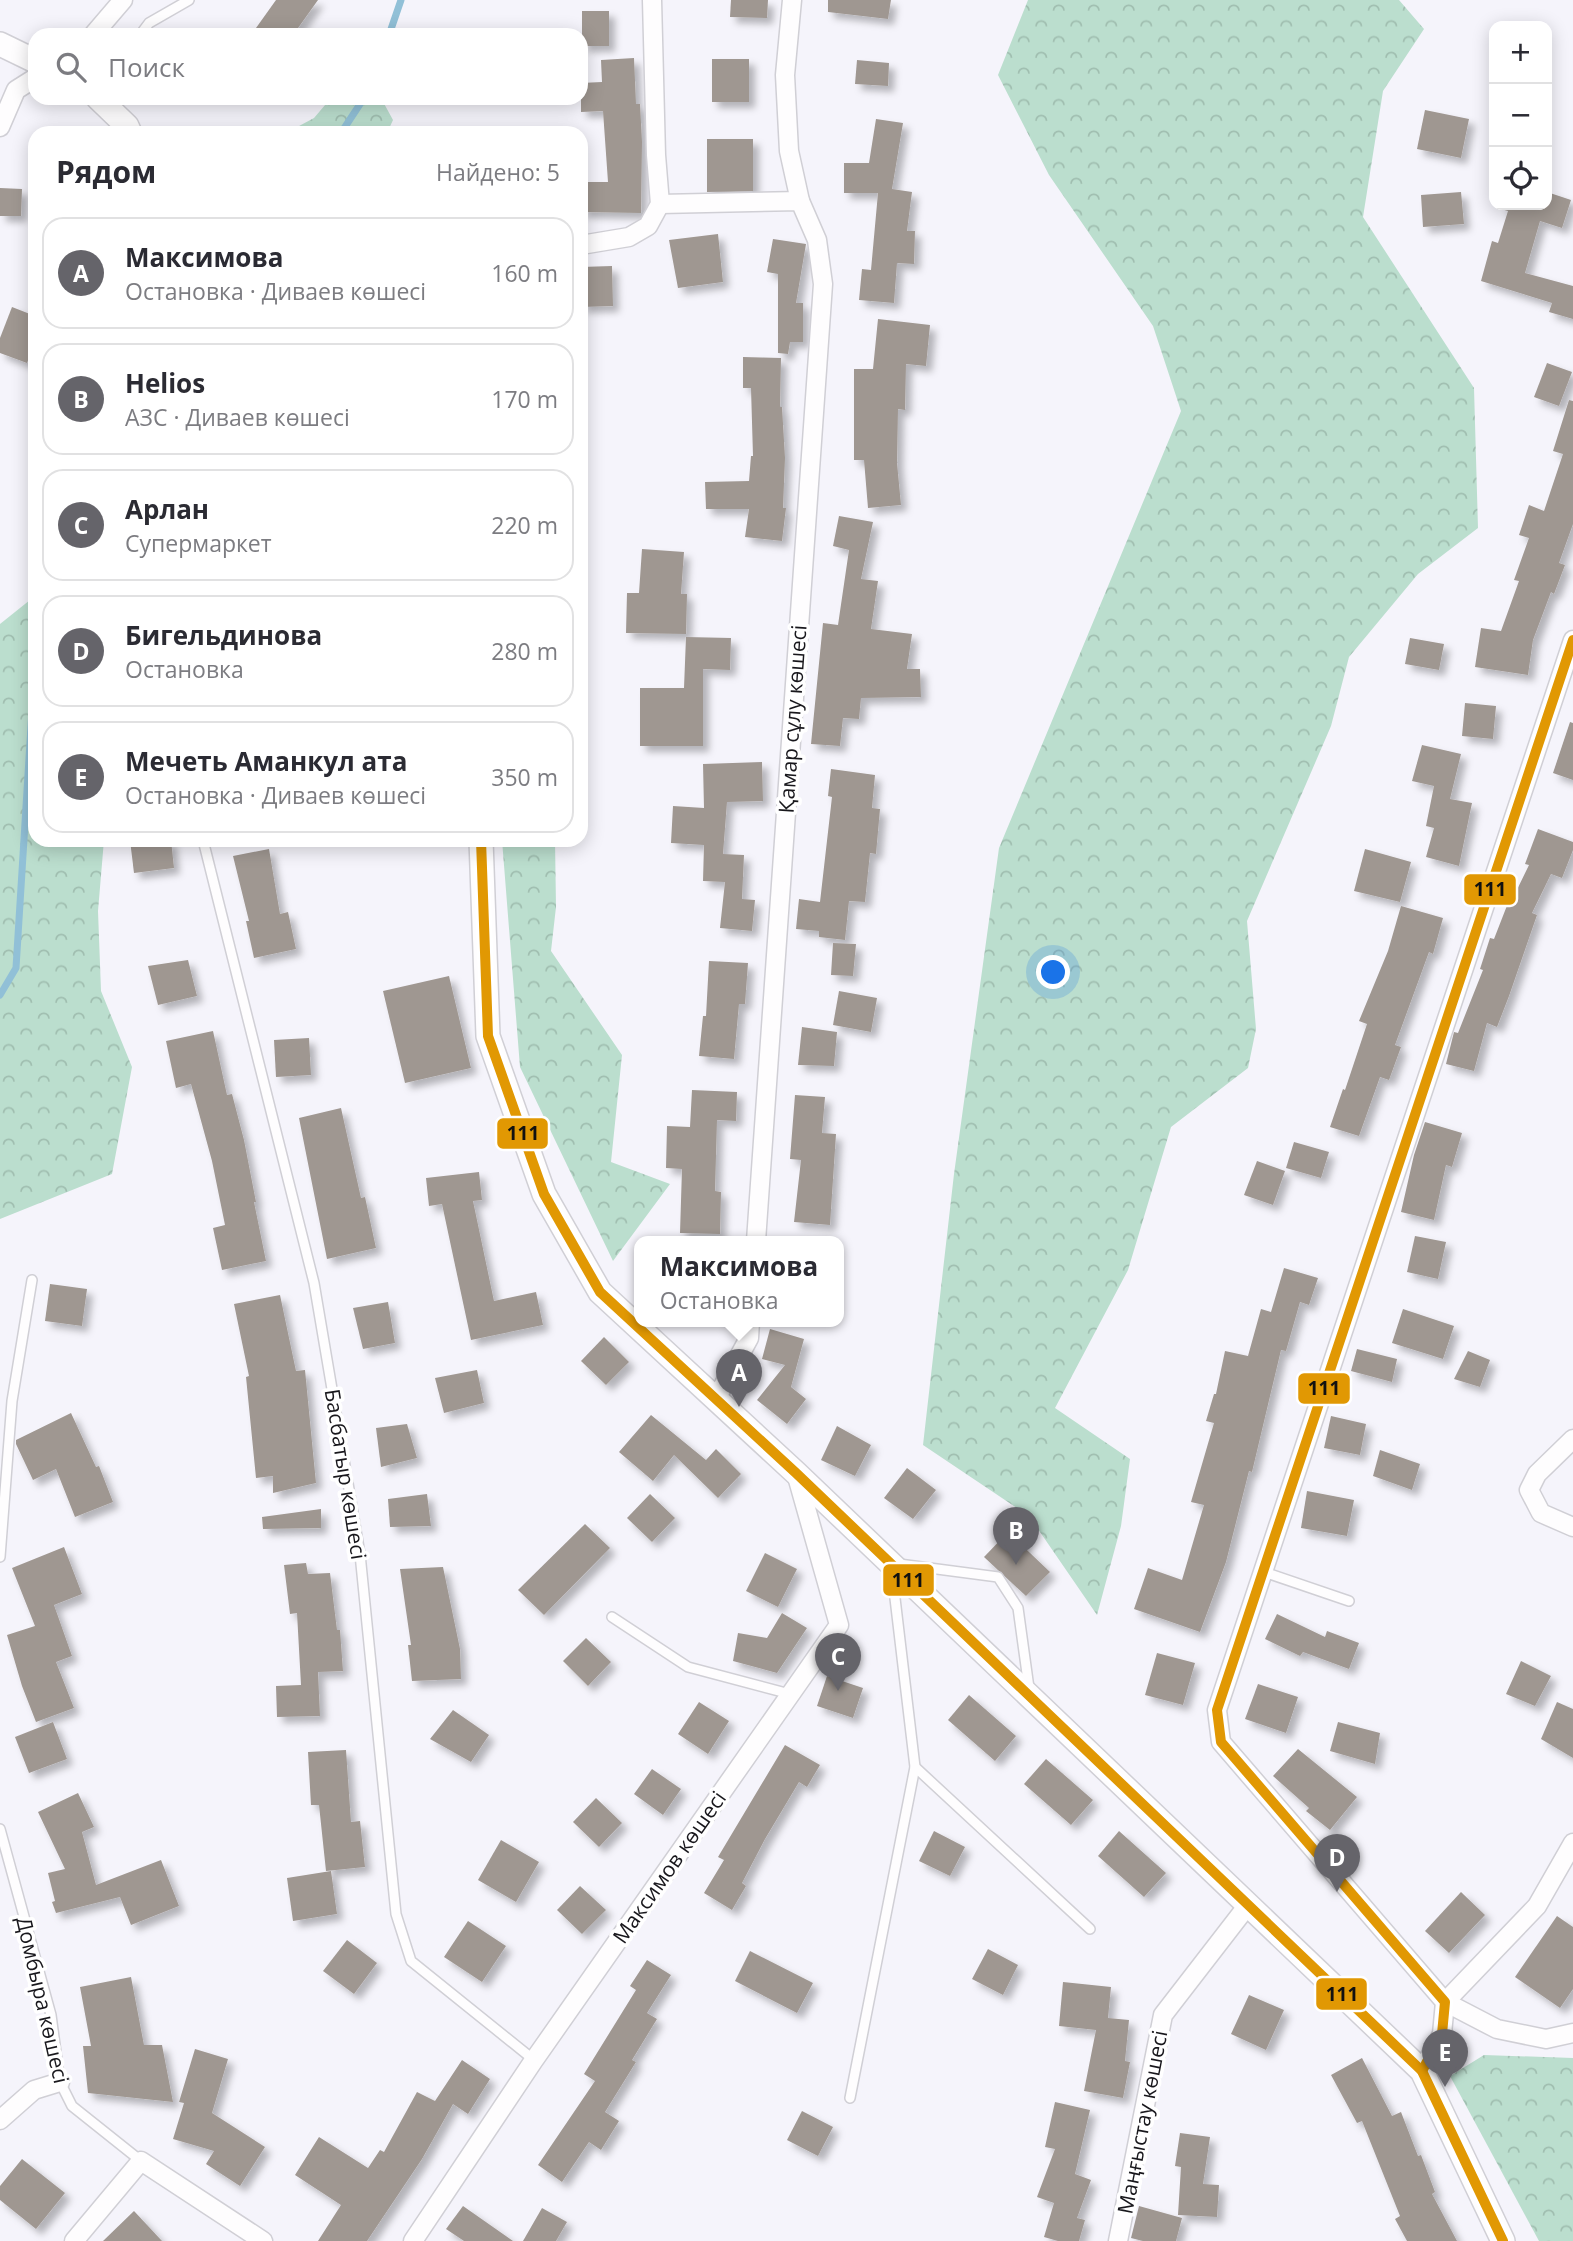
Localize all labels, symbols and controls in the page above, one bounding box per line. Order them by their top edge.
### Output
map controls [1489,21,1552,210]
button: + [1489,21,1552,84]
search box [28,28,588,105]
icon: search [52,48,90,86]
text: Поиск [108,49,185,85]
button: − [1489,84,1552,147]
button: locate [1489,147,1552,210]
text: Рядом [56,151,156,192]
text: Найдено: 5 [436,156,560,188]
text: Максимова [125,239,284,275]
text: A [73,257,89,289]
text: 160 m [491,257,558,289]
text: Остановка · Диваев көшесі [125,275,426,307]
text: Helios [125,365,205,401]
text: B [73,383,89,415]
text: 170 m [491,383,558,415]
text: АЗС · Диваев көшесі [125,401,350,433]
text: Арлан [125,491,209,527]
text: C [74,509,88,541]
text: 220 m [491,509,558,541]
text: Супермаркет [125,527,272,559]
text: Бигельдинова [125,617,322,653]
street label: Қамар сұлу көшесі [771,624,813,814]
text: D [72,635,90,667]
text: 280 m [491,635,558,667]
text: Остановка [125,653,244,685]
text: Мечеть Аманкул ата [125,743,407,779]
text: E [75,761,87,793]
text: 350 m [491,761,558,793]
text: Остановка · Диваев көшесі [125,779,426,811]
line badge: 111 [1463,873,1517,906]
text: 111 [1474,876,1506,902]
your location [1036,955,1070,989]
line badge: 111 [496,1117,549,1150]
text: 111 [507,1120,539,1146]
popup [634,1236,844,1327]
text: Максимова [660,1248,818,1284]
text: Остановка [660,1284,779,1316]
pin: A [716,1349,762,1407]
line badge: 111 [1297,1372,1351,1405]
text: 111 [1308,1375,1340,1401]
street label: Басбатыр көшесі [319,1387,373,1561]
pin: B [993,1507,1039,1565]
line badge: 111 [882,1563,935,1597]
text: 111 [892,1567,924,1593]
pin: C [815,1633,861,1691]
street label: Максимов көшесі [606,1785,732,1949]
pin: D [1314,1834,1360,1892]
street label: Домбыра көшесі [10,1914,76,2086]
line badge: 111 [1315,1977,1368,2011]
text: 111 [1326,1981,1358,2007]
street label: Маңғыстау көшесі [1110,2028,1174,2216]
pin: E [1422,2029,1468,2087]

